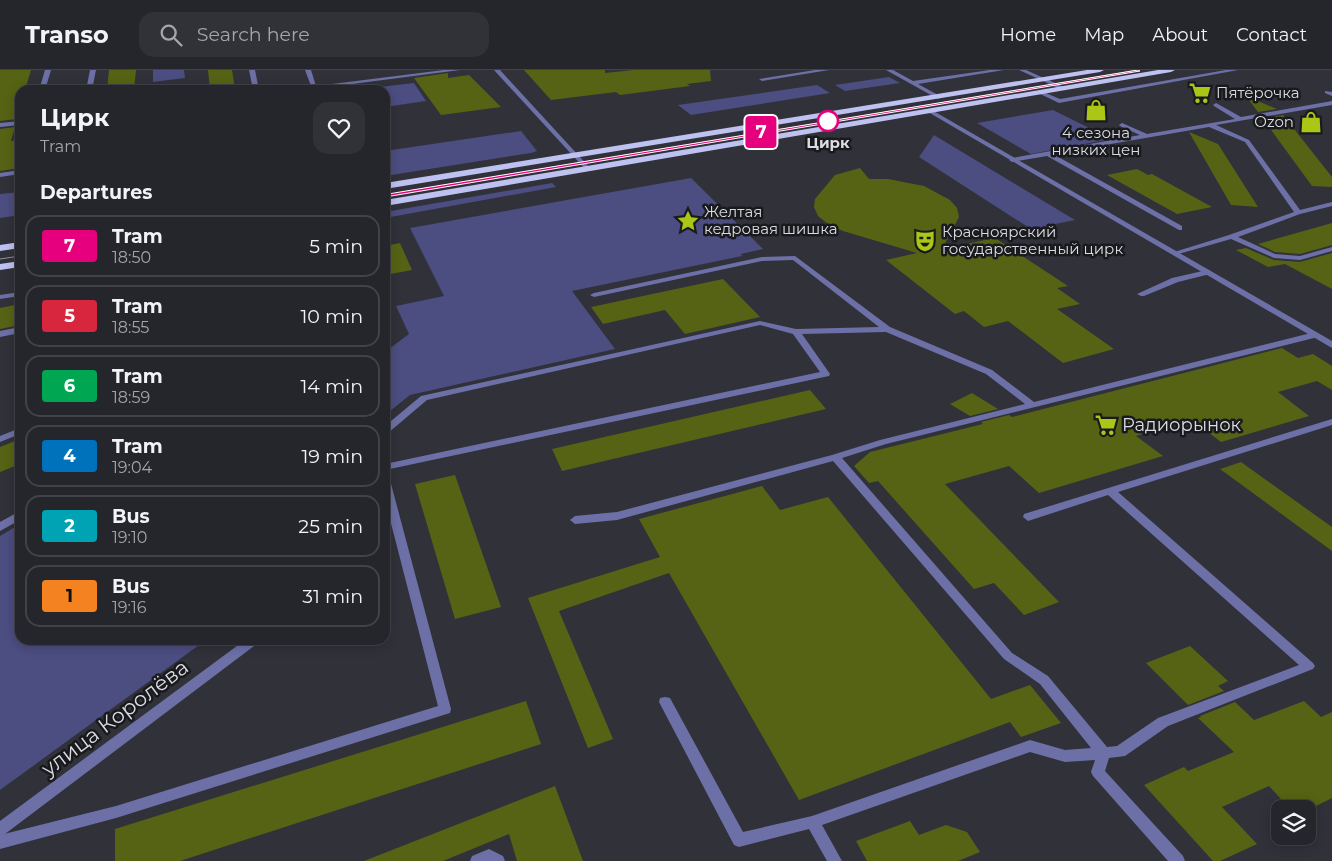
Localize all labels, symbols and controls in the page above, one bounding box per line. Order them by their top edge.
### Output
search box [139,12,489,57]
text: Transo [25,20,109,49]
icon: search [157,21,185,49]
text: Search here [197,23,310,46]
text: Home [1000,24,1056,46]
text: Map [1084,24,1124,46]
text: About [1152,24,1208,46]
text: Contact [1236,24,1307,46]
supermarket icon: Пятёрочка [1187,80,1213,106]
place label: Пятёрочка [1216,83,1300,102]
shop icon: 4 сезона низких цен [1083,97,1109,123]
button: heart [313,102,365,154]
text: Цирк [40,103,109,132]
shop icon: Ozon [1298,109,1324,135]
marker: Цирк [817,110,839,132]
place label: Ozon [1254,112,1294,131]
line badge: 7 [745,116,777,148]
text: 7 [755,121,767,143]
place label: 4 сезона низких цен [1052,123,1140,159]
place label: Цирк [806,133,850,152]
text: Tram [40,137,81,156]
text: Departures [40,181,152,204]
place label: Желтая кедровая шишка [704,202,838,238]
place icon: Желтая кедровая шишка [675,208,701,234]
place label: Красноярский государственный цирк [942,222,1123,258]
text: Tram [112,225,163,248]
theatre icon: Красноярский государственный цирк [912,228,938,254]
text: 7 [64,235,75,257]
text: 5 min [309,235,363,258]
text: 18:50 [112,248,151,267]
text: Tram [112,295,163,318]
text: 5 [64,305,75,327]
text: 10 min [300,305,363,328]
text: 18:55 [112,318,149,337]
text: Tram [112,365,163,388]
text: 6 [64,375,75,397]
text: 14 min [300,375,363,398]
text: 18:59 [112,388,150,407]
supermarket icon: Радиорынок [1093,412,1119,438]
place label: Радиорынок [1122,414,1242,436]
text: Tram [112,435,163,458]
text: 4 [63,445,76,467]
text: 19 min [301,445,363,468]
text: 19:04 [112,458,152,477]
text: Bus [112,505,150,528]
text: 2 [64,515,75,537]
text: 25 min [298,515,363,538]
text: 19:10 [112,528,147,547]
text: Bus [112,575,150,598]
text: 1 [66,585,73,607]
text: 31 min [302,585,363,608]
text: 19:16 [112,598,146,617]
street label: улица Королёва [35,654,193,782]
map controls [1271,800,1316,845]
button: layers [1271,800,1316,845]

